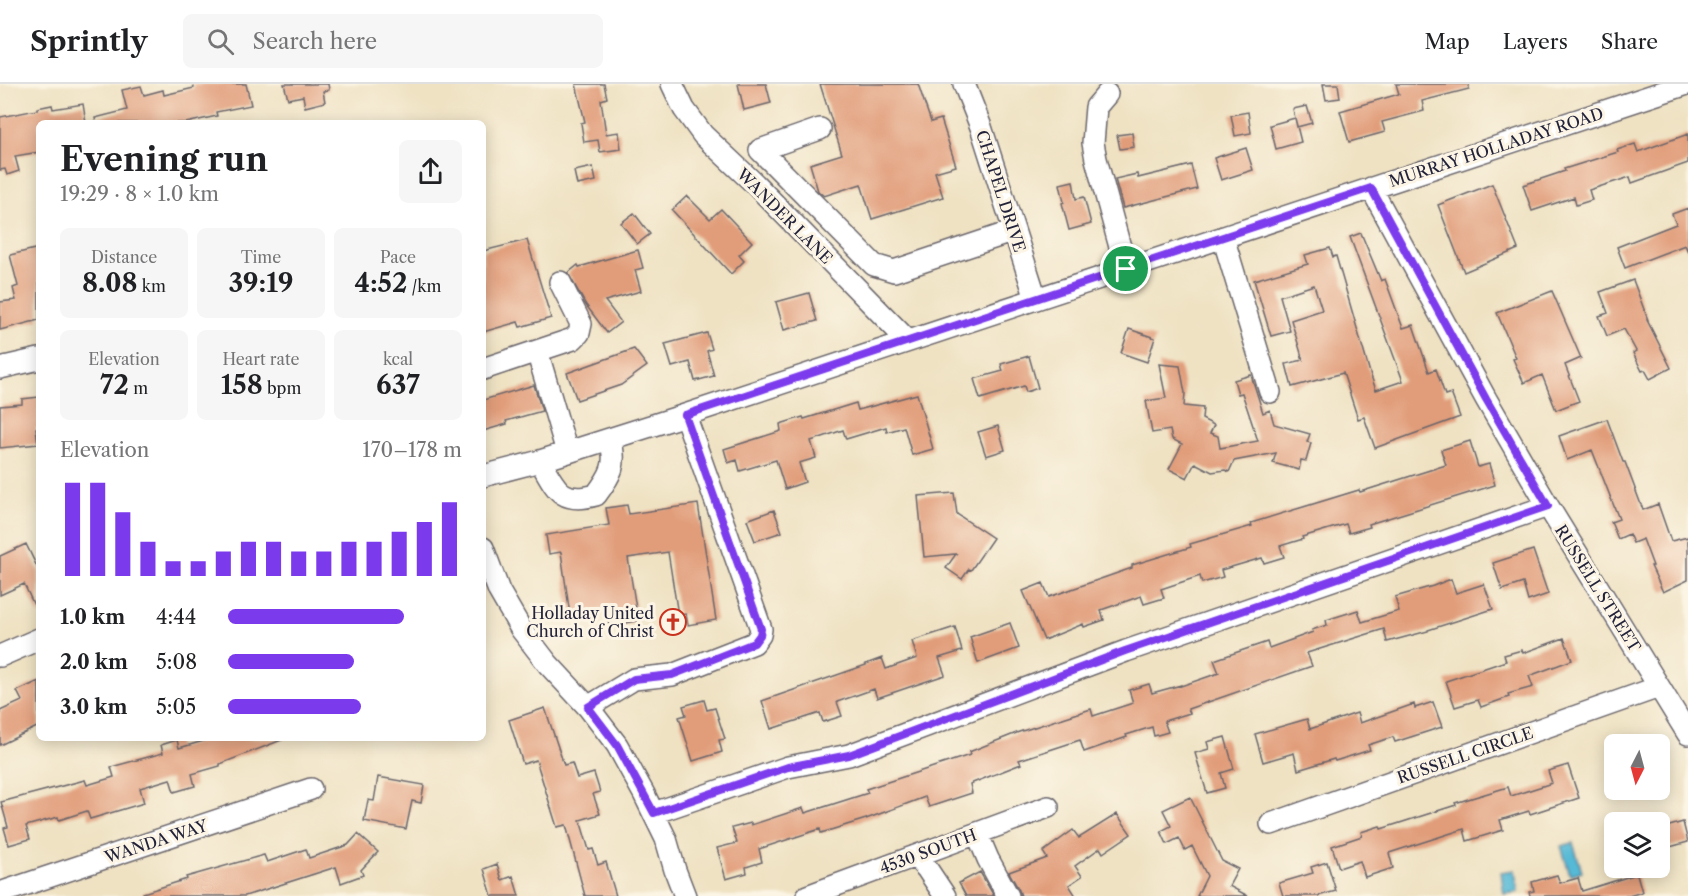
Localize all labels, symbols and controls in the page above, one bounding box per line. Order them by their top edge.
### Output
search box [183,14,603,68]
text: Sprintly [30,24,147,58]
icon: search [204,25,237,58]
text: Search here [252,28,377,55]
text: Map [1425,29,1470,54]
text: Layers [1503,29,1568,54]
text: Share [1601,29,1658,54]
street label: MURRAY HOLLADAY ROAD [1386,103,1606,191]
street label: CHAPEL DRIVE [972,128,1030,254]
text: Evening run [60,139,268,180]
button: share [399,140,462,203]
street label: WANDER LANE [732,163,837,268]
text: 19:29 · 8 × 1.0 km [60,182,219,206]
pin [1100,243,1151,294]
text: Distance [91,247,157,267]
text: Time [241,247,281,267]
text: Pace [380,247,416,267]
icon: arrive [1109,252,1142,285]
text: 8.08 [82,267,138,299]
text: 39:19 [228,267,294,299]
text: 4:52 [354,267,407,299]
text: km [138,276,166,296]
text: /km [407,276,442,296]
text: Elevation [88,349,160,369]
text: Heart rate [222,349,300,369]
text: kcal [383,349,413,369]
text: 72 [100,369,129,401]
text: 158 [221,369,263,401]
text: 637 [376,369,420,401]
text: m [129,378,148,398]
text: bpm [263,378,301,398]
text: Elevation [60,438,149,462]
text: 170–178 m [362,438,462,462]
street label: RUSSELL STREET [1551,521,1645,655]
place label: Holladay United Church of Christ [526,603,654,641]
text: 1.0 km [60,605,125,629]
text: 4:44 [156,605,196,629]
church icon: Holladay United Church of Christ [658,607,688,637]
text: 2.0 km [60,650,128,674]
text: 5:08 [156,650,197,674]
text: 3.0 km [60,695,127,719]
text: 5:05 [156,695,196,719]
street label: RUSSELL CIRCLE [1394,722,1536,788]
north arrow [1604,734,1670,800]
map controls [1604,734,1670,878]
button: layers [1604,812,1670,878]
street label: WANDA WAY [101,815,211,867]
street label: 4530 SOUTH [877,824,979,878]

